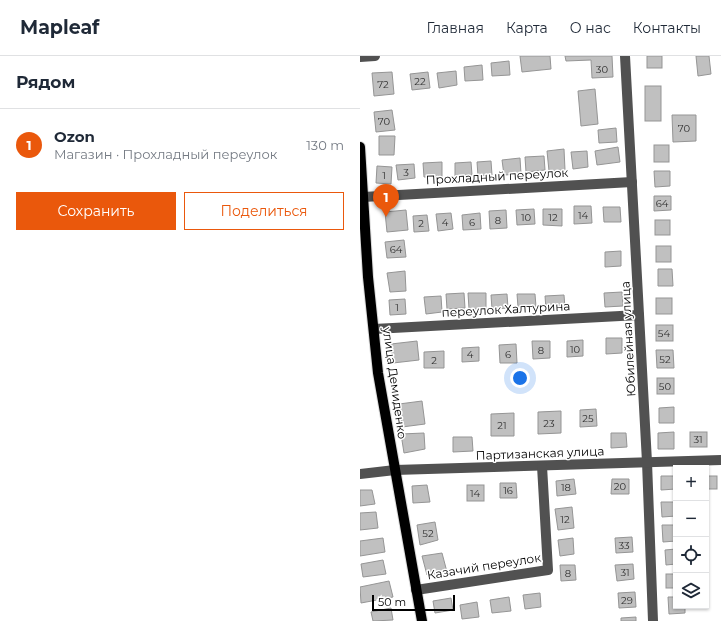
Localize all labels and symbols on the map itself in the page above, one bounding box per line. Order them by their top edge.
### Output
house number: 30 [596,63,609,76]
house number: 22 [414,75,426,88]
house number: 72 [377,78,389,91]
house number: 70 [378,115,391,128]
house number: 70 [678,122,691,135]
street label: Прохладный переулок [425,165,569,187]
house number: 3 [403,166,409,179]
house number: 1 [382,169,386,182]
pin: 1 [373,184,399,217]
house number: 64 [656,197,669,210]
house number: 14 [578,209,588,222]
house number: 10 [521,211,531,224]
house number: 12 [548,211,558,224]
house number: 8 [495,214,501,227]
house number: 4 [442,216,449,229]
house number: 6 [469,216,475,229]
house number: 2 [418,217,424,230]
house number: 64 [390,243,403,256]
street label: Юбилейная улица [617,281,639,397]
street label: переулок Халтурина [441,298,571,320]
house number: 1 [395,301,399,314]
street label: улица Демиденко [380,325,410,440]
house number: 54 [658,327,671,340]
house number: 10 [570,343,580,356]
house number: 8 [538,344,544,357]
house number: 4 [467,348,474,361]
house number: 6 [505,348,511,361]
house number: 52 [659,353,671,366]
house number: 2 [431,354,437,367]
your location [510,368,530,388]
house number: 50 [659,380,672,393]
house number: 25 [582,412,594,425]
house number: 23 [543,417,555,430]
house number: 21 [497,419,507,432]
house number: 31 [693,433,703,446]
street label: Партизанская улица [475,443,605,463]
house number: 20 [614,480,627,493]
house number: 18 [561,481,571,494]
house number: 16 [503,484,513,497]
house number: 14 [470,487,480,500]
house number: 12 [560,513,570,526]
house number: 52 [422,527,434,540]
house number: 33 [618,539,630,552]
street label: Казачий переулок [426,550,542,582]
house number: 31 [620,566,630,579]
house number: 8 [565,567,571,580]
scale bar [372,593,455,612]
house number: 29 [621,594,633,607]

